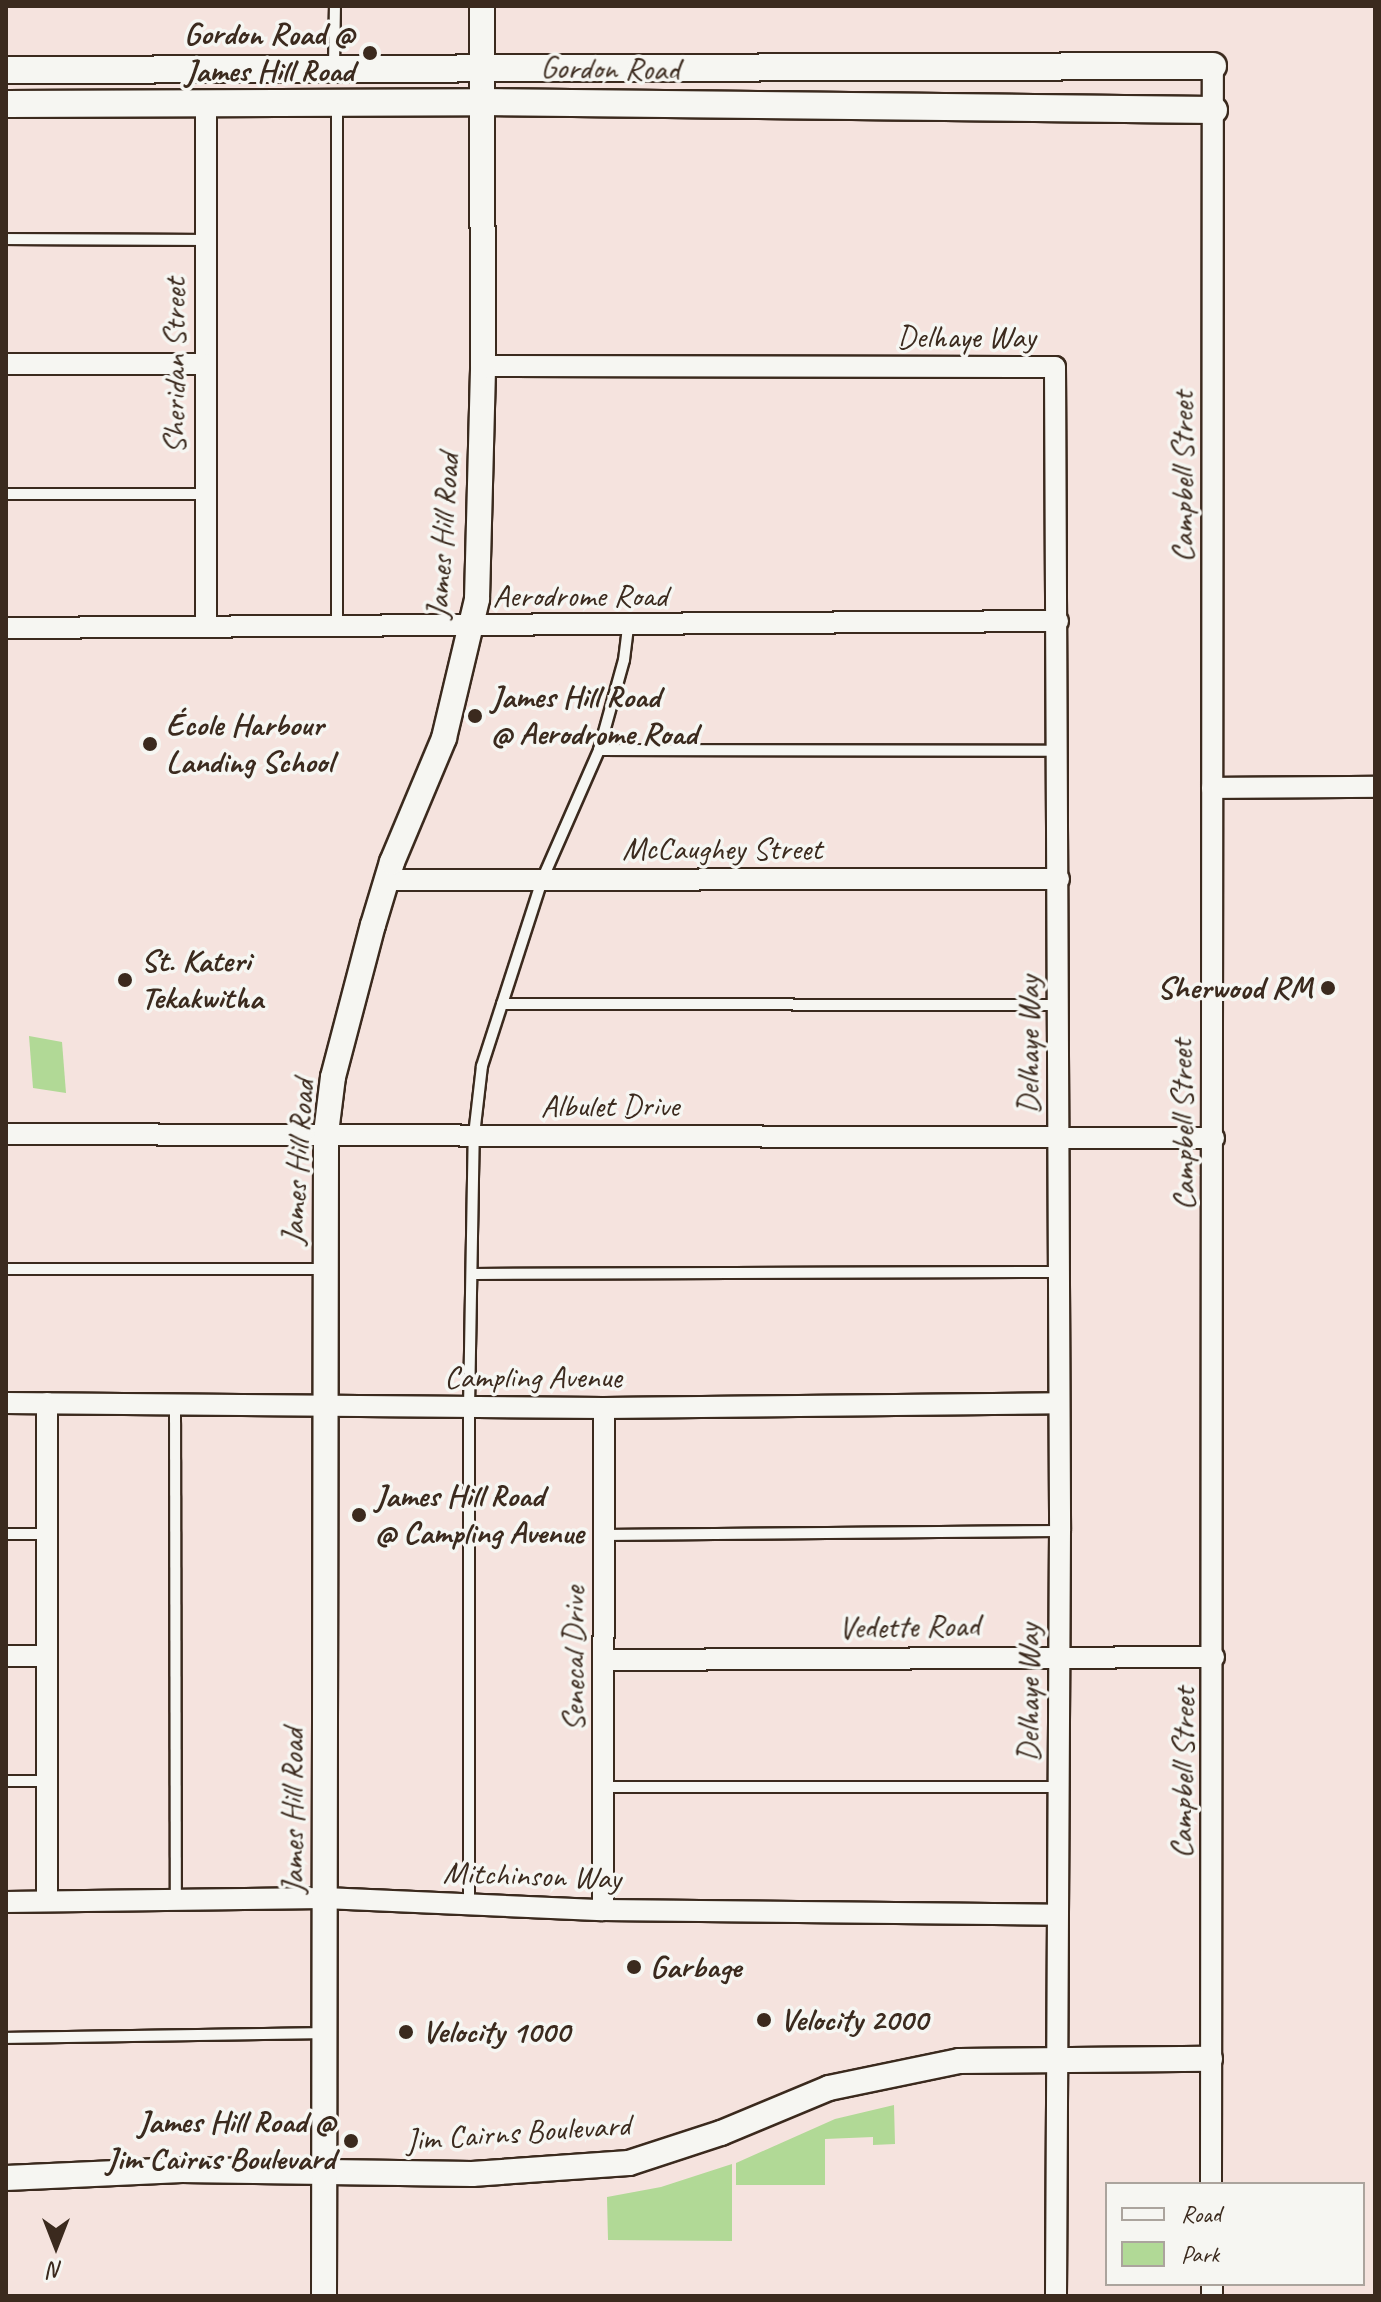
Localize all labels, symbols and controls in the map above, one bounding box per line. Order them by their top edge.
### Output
place label: Gordon Road @ James Hill Road [183,16,354,91]
marker: Gordon Road @ James Hill Road [361,44,379,62]
street label: Gordon Road [541,49,679,89]
street label: Sheridan Street [156,278,194,454]
street label: Delhaye Way [897,318,1035,356]
street label: Campbell Street [1164,391,1202,563]
street label: James Hill Road [418,451,468,621]
street label: Aerodrome Road [493,577,667,615]
place label: James Hill Road @ Aerodrome Road [491,679,697,754]
place label: École Harbour Landing School [166,707,332,782]
marker: James Hill Road @ Aerodrome Road [466,707,484,725]
marker: École Harbour Landing School [141,735,159,753]
street label: McCaughey Street [622,830,822,868]
place label: St. Kateri Tekakwitha [141,943,263,1018]
place label: Sherwood RM [1157,969,1312,1007]
marker: St. Kateri Tekakwitha [116,971,134,989]
street label: Delhaye Way [1010,976,1048,1114]
marker: Sherwood RM [1319,979,1337,997]
street label: Campbell Street [1162,1039,1204,1211]
street label: James Hill Road [273,1077,323,1247]
street label: Albulet Drive [541,1087,679,1125]
street label: Campling Avenue [444,1358,622,1396]
place label: James Hill Road @ Campling Avenue [375,1478,584,1553]
marker: James Hill Road @ Campling Avenue [350,1506,368,1524]
street label: Senecal Drive [555,1586,593,1732]
street label: Vedette Road [838,1607,980,1647]
street label: Delhaye Way [1010,1624,1048,1762]
street label: Campbell Street [1162,1687,1204,1859]
street label: James Hill Road [274,1728,312,1894]
street label: Mitchinson Way [443,1854,621,1898]
place label: Garbage [650,1948,741,1986]
marker: Garbage [625,1958,643,1976]
place label: Velocity 2000 [780,2001,928,2039]
marker: Velocity 2000 [755,2011,773,2029]
place label: Velocity 1000 [422,2013,570,2051]
marker: Velocity 1000 [397,2023,415,2041]
place label: James Hill Road @ Jim Cairns Boulevard [106,2104,335,2179]
street label: Jim Cairns Boulevard [404,2106,632,2160]
marker: James Hill Road @ Jim Cairns Boulevard [342,2132,360,2150]
legend [1105,2182,1365,2286]
text: Road [1181,2199,1221,2229]
north arrow [16,2206,96,2286]
text: Park [1181,2239,1219,2269]
text: N [49,2256,63,2284]

